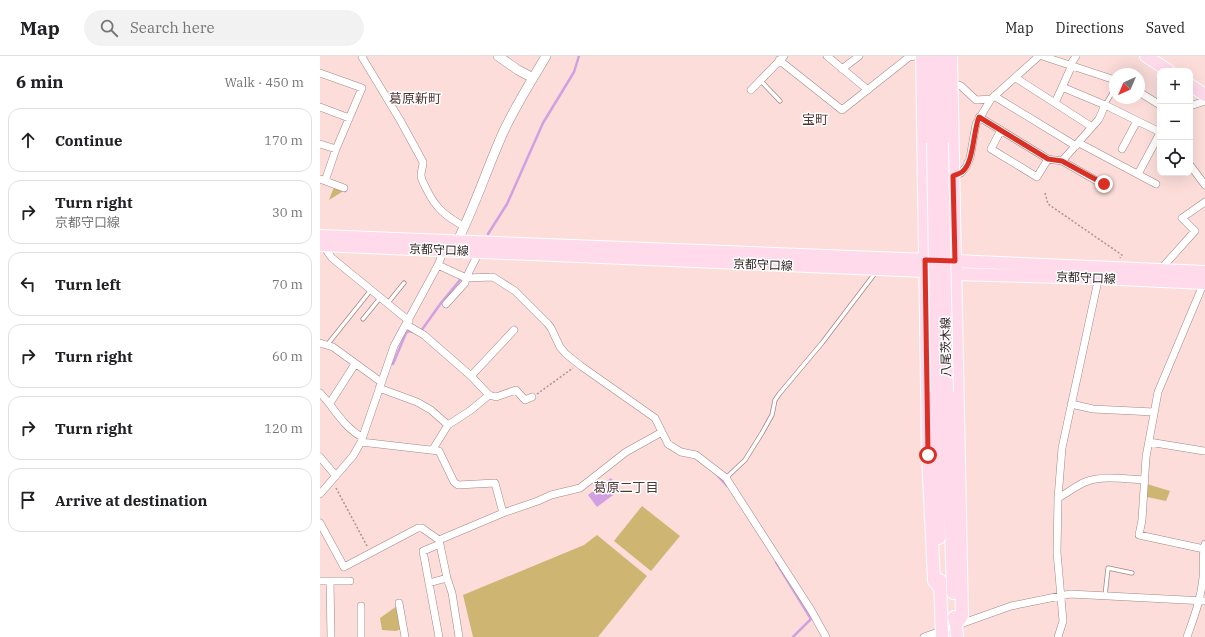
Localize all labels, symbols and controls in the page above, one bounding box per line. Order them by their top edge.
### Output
search box [84,10,364,46]
text: Map [20,16,60,40]
icon: search [98,17,120,39]
text: Search here [130,18,214,37]
text: Map [1005,19,1034,37]
text: Directions [1056,19,1124,37]
text: Saved [1146,19,1185,37]
north arrow [1109,68,1145,104]
map controls [1157,68,1193,176]
button: + [1157,68,1193,104]
text: 6 min [16,71,64,93]
text: Walk · 450 m [225,74,304,91]
district label: 葛原新町 [389,90,441,107]
button: − [1157,104,1193,140]
district label: 宝町 [802,111,828,128]
icon: ahead [17,129,39,151]
text: Continue [55,131,122,150]
text: 170 m [264,132,303,149]
button: locate [1157,140,1193,176]
route end [1095,175,1113,193]
text: Turn right [55,193,133,212]
icon: right [17,201,39,223]
text: 30 m [272,204,303,221]
text: 京都守口線 [55,214,120,231]
street label: 京都守口線 [409,241,469,258]
street label: 京都守口線 [733,256,793,273]
street label: 京都守口線 [1056,269,1116,286]
icon: left [17,273,39,295]
text: Turn left [55,275,121,294]
text: 70 m [272,276,303,293]
street label: 八尾茨木線 [937,317,954,377]
icon: right [17,345,39,367]
text: Turn right [55,347,133,366]
text: 60 m [272,348,303,365]
icon: right [17,417,39,439]
text: Turn right [55,419,133,438]
text: 120 m [264,420,303,437]
route start [919,446,937,464]
district label: 葛原二丁目 [593,479,659,496]
icon: arrive [17,489,39,511]
text: Arrive at destination [55,491,207,510]

